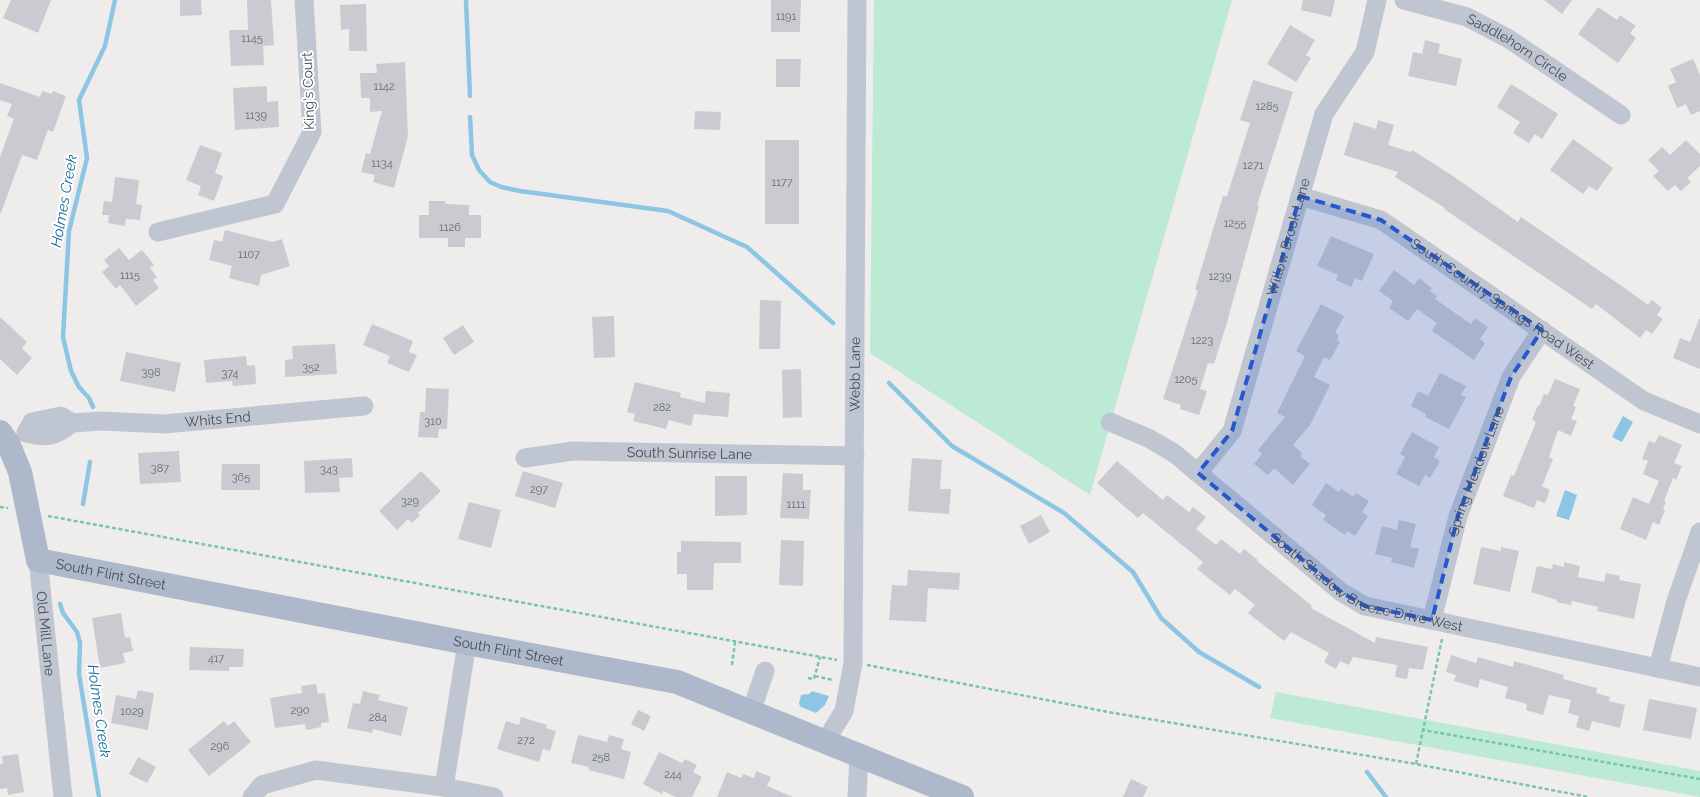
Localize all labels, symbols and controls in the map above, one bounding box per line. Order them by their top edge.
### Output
house number: 1191 [776,10,797,23]
street label: Saddlehorn Circle [1464,10,1571,85]
house number: 1145 [241,32,263,45]
street label: King's Court [299,52,317,130]
house number: 1142 [373,80,395,93]
house number: 1285 [1256,100,1278,113]
house number: 1139 [245,109,267,122]
water label: Holmes Creek [47,153,81,249]
house number: 1134 [371,157,393,170]
house number: 1271 [1242,159,1264,172]
house number: 1177 [771,176,793,189]
street label: Willow Brook Lane [1264,176,1313,298]
house number: 1255 [1224,217,1246,230]
house number: 1126 [439,221,461,234]
street label: South Country Springs Road West [1408,235,1597,372]
house number: 1107 [238,248,260,261]
house number: 1115 [120,269,140,282]
house number: 1239 [1209,270,1231,283]
house number: 1223 [1191,334,1213,347]
street label: Webb Lane [847,337,863,412]
house number: 352 [302,361,320,374]
house number: 398 [142,366,160,379]
house number: 374 [221,367,239,380]
house number: 1205 [1174,373,1198,386]
house number: 282 [653,401,671,414]
street label: Spring Meadow Lane [1445,403,1507,537]
street label: Whits End [184,408,251,430]
house number: 310 [424,415,442,428]
street label: South Sunrise Lane [627,444,752,462]
house number: 387 [151,462,169,475]
house number: 343 [320,463,338,476]
house number: 365 [232,471,250,484]
house number: 297 [530,483,548,496]
house number: 329 [401,495,419,508]
house number: 1111 [787,498,806,511]
street label: South Shadow Breeze Drive West [1268,529,1465,635]
street label: South Flint Street [54,556,168,593]
street label: Old Mill Lane [33,591,58,677]
street label: South Flint Street [452,633,565,669]
house number: 417 [208,652,224,665]
water label: Holmes Creek [84,663,114,759]
house number: 290 [291,704,310,717]
house number: 1029 [120,705,144,718]
house number: 284 [369,711,387,724]
house number: 272 [517,734,535,747]
house number: 296 [211,740,230,753]
house number: 258 [592,751,610,764]
house number: 244 [664,768,682,781]

